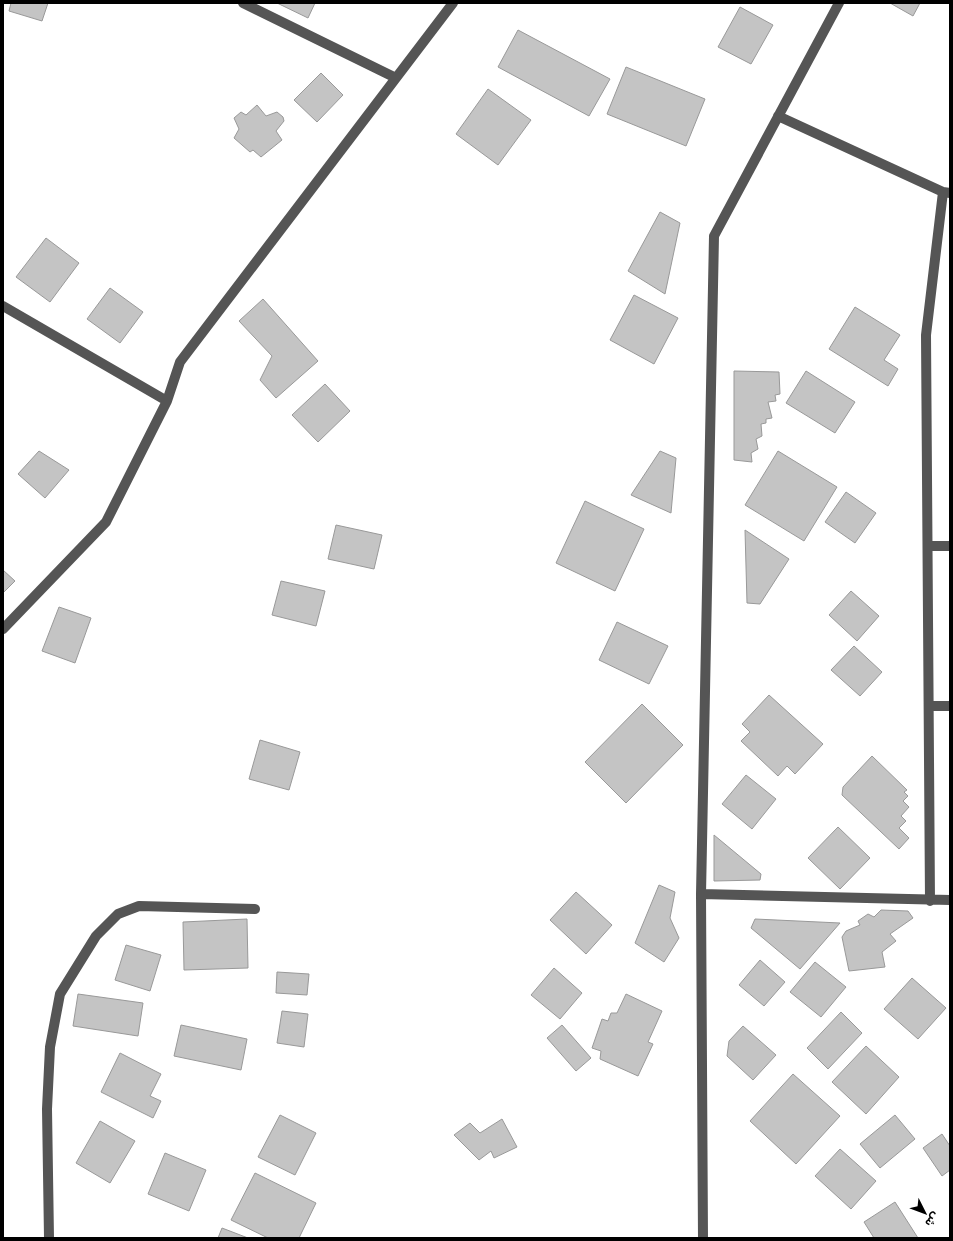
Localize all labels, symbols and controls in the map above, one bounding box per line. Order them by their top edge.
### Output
north arrow [905,1193,945,1233]
text: ش [922,1209,942,1229]

